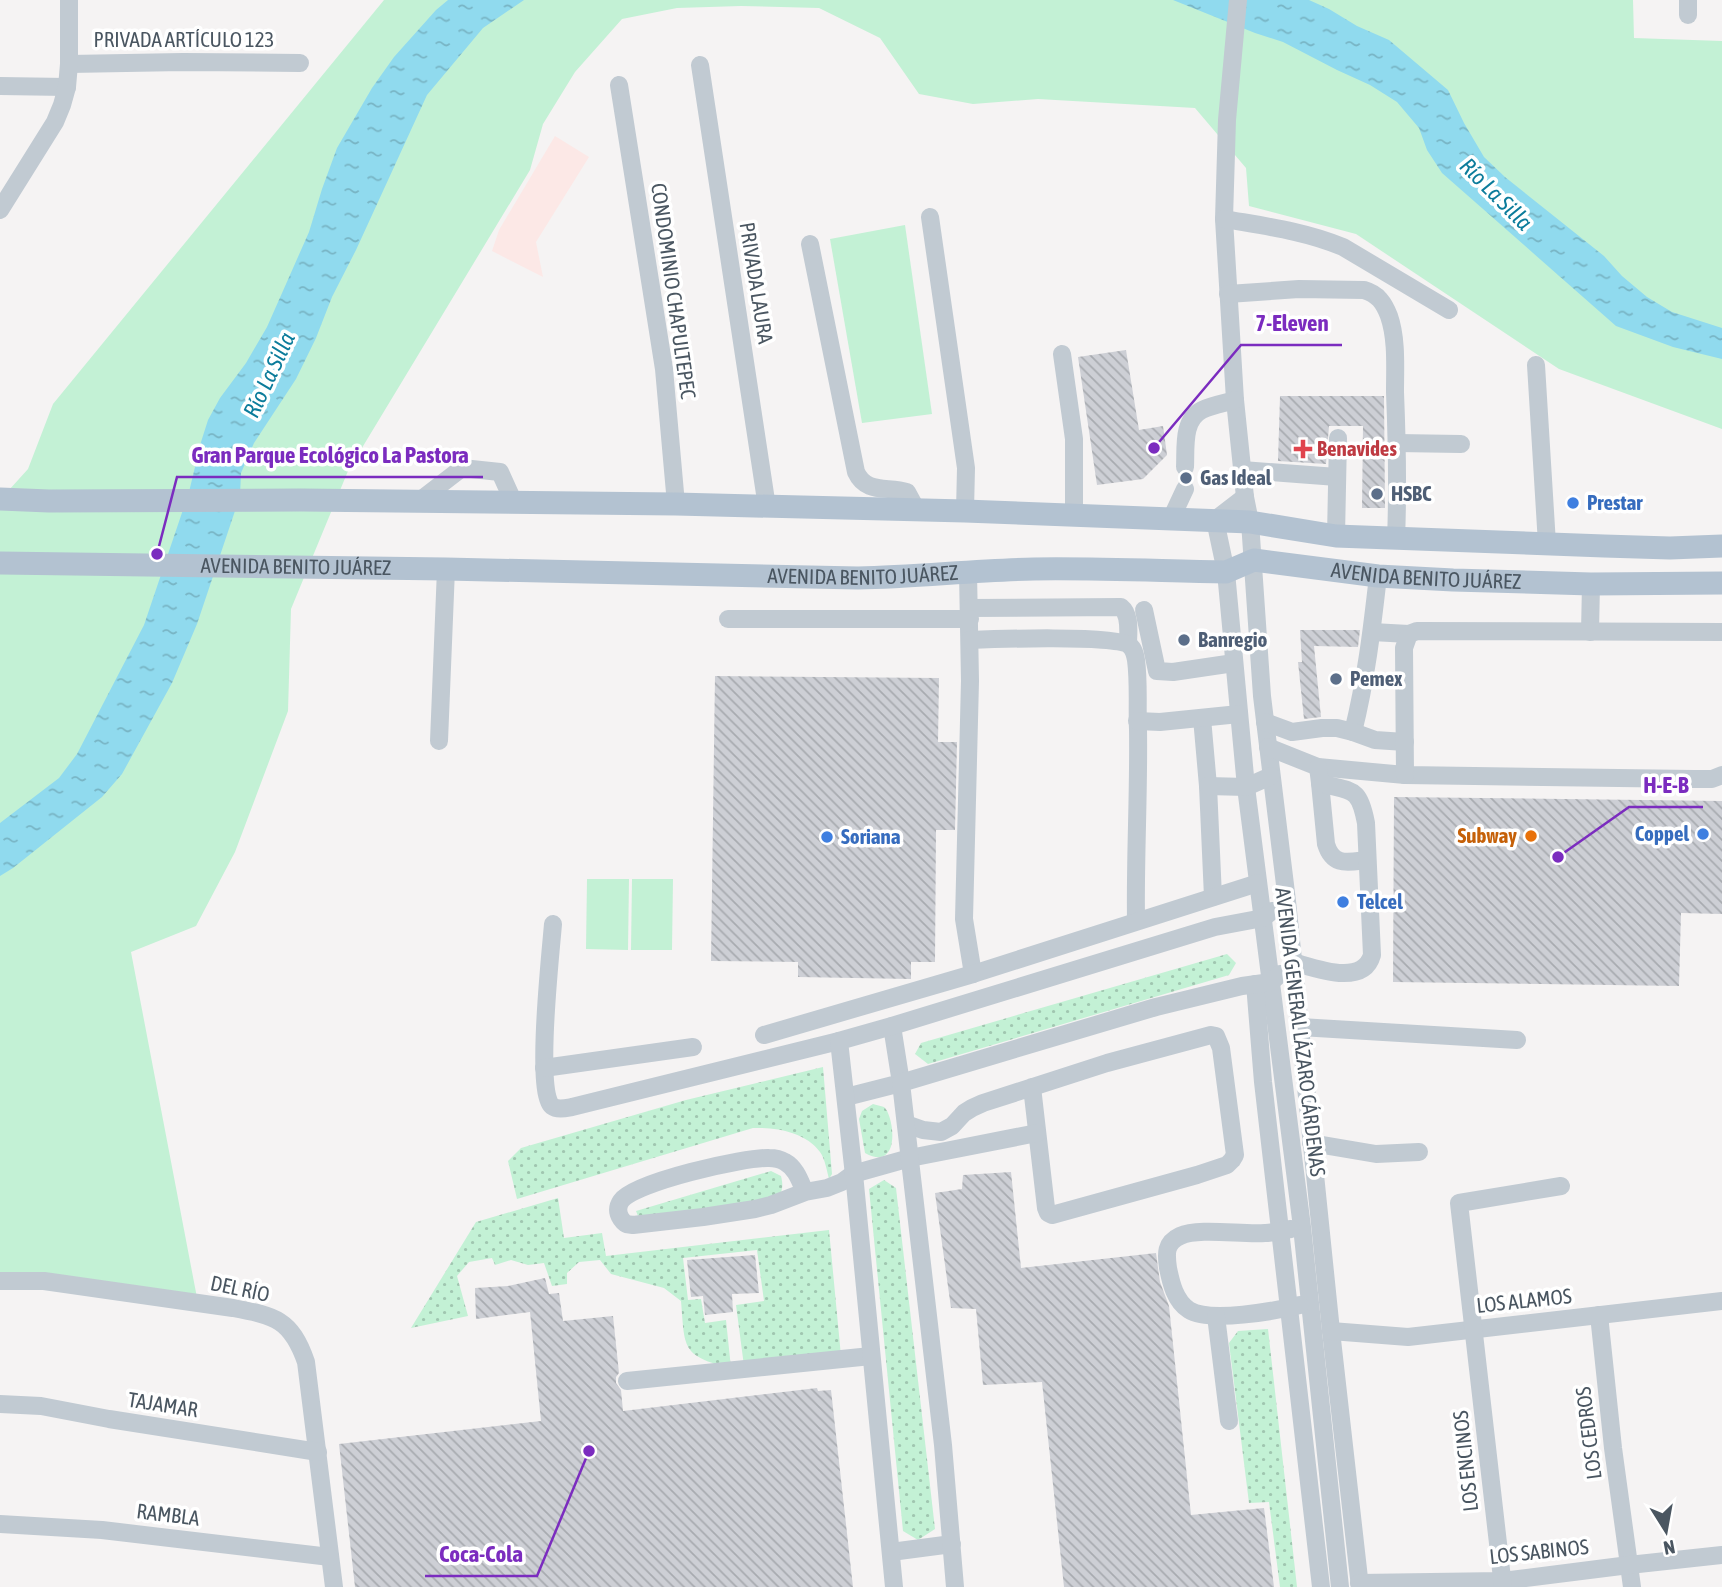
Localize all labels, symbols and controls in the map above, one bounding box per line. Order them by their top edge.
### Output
street label: PRIVADA ARTÍCULO 123 [94,27,274,51]
water label: Río La Silla [1455,153,1538,236]
street label: CONDOMINIO CHAPULTEPEC [647,181,701,401]
street label: PRIVADA LAURA [736,220,779,346]
callout: 7-Eleven [1241,301,1342,345]
text: 7-Eleven [1255,310,1329,336]
water label: Río La Silla [238,328,300,422]
callout: Gran Parque Ecológico La Pastora [177,433,483,477]
place label: Benavides [1317,436,1397,460]
marker: Benavides [1295,441,1311,457]
text: Gran Parque Ecológico La Pastora [191,442,469,468]
place label: Gas Ideal [1200,465,1272,489]
marker: Gas Ideal [1178,470,1194,486]
place label: HSBC [1391,481,1432,505]
marker: HSBC [1369,486,1385,502]
place label: Prestar [1587,490,1643,514]
marker: Prestar [1565,495,1581,511]
street label: AVENIDA BENITO JUÁREZ [200,553,392,579]
street label: AVENIDA BENITO JUÁREZ [1330,557,1522,593]
street label: AVENIDA BENITO JUÁREZ [767,560,959,589]
place label: Banregio [1198,627,1267,651]
marker: Banregio [1176,632,1192,648]
place label: Pemex [1350,666,1403,690]
marker: Pemex [1328,671,1344,687]
callout: H-E-B [1629,763,1703,807]
text: H-E-B [1643,772,1689,798]
place label: Coppel [1635,821,1689,845]
place label: Subway [1458,823,1517,847]
place label: Soriana [841,824,901,848]
marker: Coppel [1695,826,1711,842]
marker: Subway [1523,828,1539,844]
marker: Soriana [819,829,835,845]
street label: AVENIDA GENERAL LÁZARO CÁRDENAS [1271,886,1331,1178]
place label: Telcel [1357,889,1403,913]
marker: Telcel [1335,894,1351,910]
street label: DEL RÍO [208,1270,272,1306]
street label: LOS ALAMOS [1475,1283,1573,1317]
street label: LOS CEDROS [1570,1385,1606,1481]
street label: TAJAMAR [126,1387,200,1421]
street label: LOS ENCINOS [1448,1409,1482,1513]
north arrow [1631,1496,1701,1566]
street label: RAMBLA [135,1498,202,1530]
callout: Coca-Cola [425,1532,537,1576]
street label: LOS SABINOS [1488,1534,1590,1568]
text: N [1662,1536,1677,1560]
text: Coca-Cola [439,1541,523,1567]

